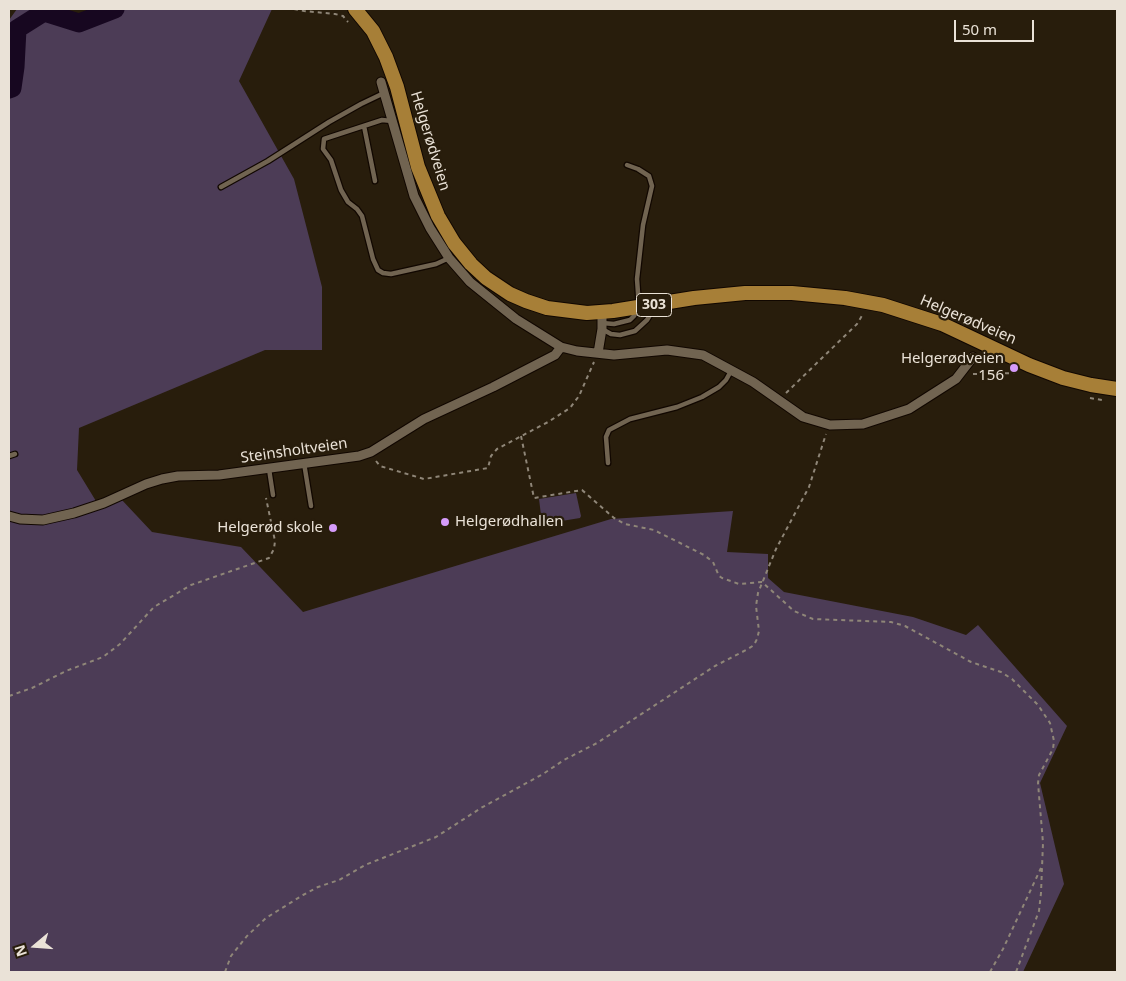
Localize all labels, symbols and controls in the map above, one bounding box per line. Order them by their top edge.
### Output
scale bar [956,10,1036,42]
text: 50 m [962,19,997,39]
street label: Helgerødveien [406,89,454,193]
street label: Helgerødveien [917,292,1019,348]
road number: 303 [636,294,672,316]
place label: Helgerødveien 156 [901,350,1004,385]
marker: Helgerødveien 156 [1008,362,1020,374]
street label: Steinsholtveien [239,435,349,467]
place label: Helgerødhallen [455,513,563,531]
marker: Helgerødhallen [439,516,451,528]
place label: Helgerød skole [217,519,323,537]
marker: Helgerød skole [327,522,339,534]
north arrow [10,921,60,971]
text: N [9,942,31,959]

